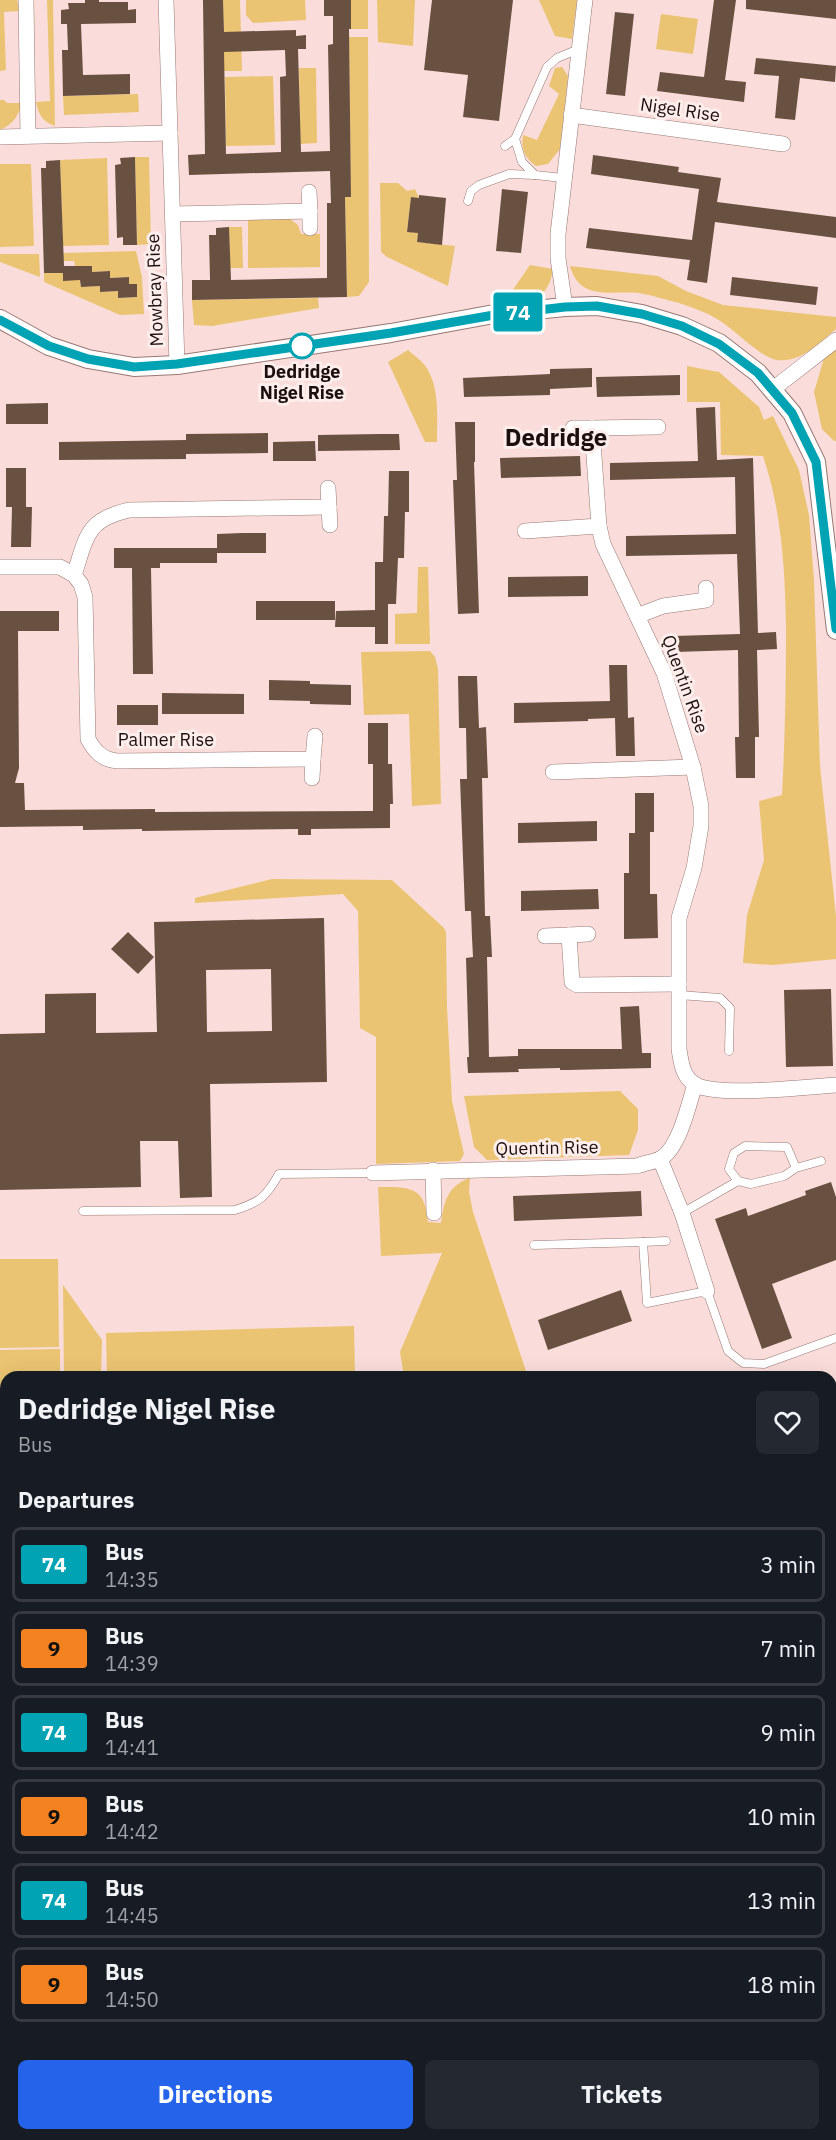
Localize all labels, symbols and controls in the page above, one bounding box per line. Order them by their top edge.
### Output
street label: Nigel Rise [639,93,722,126]
street label: Mowbray Rise [141,233,168,347]
line badge: 74 [491,292,545,332]
text: 74 [505,298,531,326]
marker: Dedridge Nigel Rise [289,333,315,359]
place label: Dedridge Nigel Rise [260,360,344,404]
district label: Dedridge [505,421,607,453]
street label: Quentin Rise [657,631,714,736]
street label: Palmer Rise [118,728,214,751]
street label: Quentin Rise [495,1135,599,1160]
text: Dedridge Nigel Rise [18,1390,275,1427]
button: heart [756,1391,819,1454]
text: Bus [18,1431,52,1458]
text: Departures [18,1485,134,1514]
text: Bus [105,1537,144,1566]
text: 74 [41,1550,67,1578]
text: 3 min [760,1550,816,1579]
text: 14:35 [105,1566,159,1593]
text: Bus [105,1621,144,1650]
text: 9 [48,1634,60,1662]
text: 7 min [760,1634,816,1663]
text: 14:39 [105,1650,159,1677]
text: Bus [105,1705,144,1734]
text: 74 [41,1718,67,1746]
text: 9 min [760,1718,816,1747]
text: 14:41 [105,1734,159,1761]
text: Bus [105,1789,144,1818]
text: 9 [48,1802,60,1830]
text: 10 min [747,1802,816,1831]
text: 14:42 [105,1818,159,1845]
text: Bus [105,1873,144,1902]
text: 74 [41,1886,67,1914]
text: 13 min [747,1886,816,1915]
text: 14:45 [105,1902,159,1929]
text: Bus [105,1957,144,1986]
text: 9 [48,1970,60,1998]
text: 18 min [747,1970,816,1999]
text: 14:50 [105,1986,159,2013]
button: Directions [18,2060,413,2129]
button: Tickets [425,2060,819,2129]

